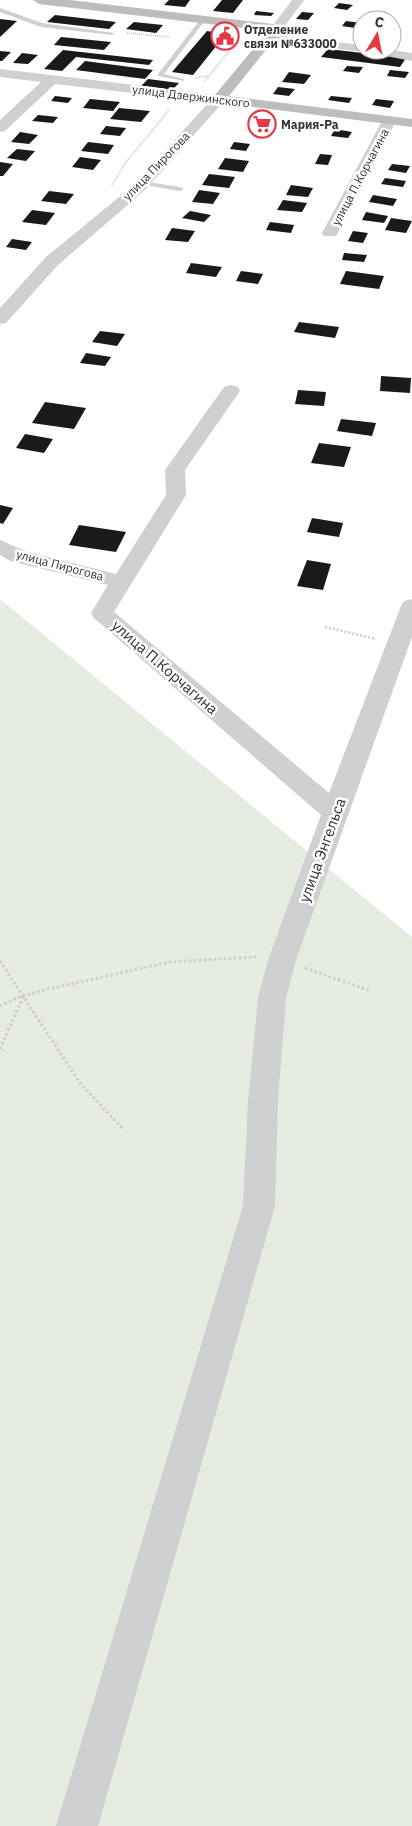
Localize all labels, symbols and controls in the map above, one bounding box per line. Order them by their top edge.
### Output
north arrow [352,10,402,60]
text: С [373,13,385,32]
public building icon: Отделение связи №633000 [210,21,240,51]
place label: Отделение связи №633000 [244,22,337,51]
street label: улица Дзержинского [131,81,251,111]
supermarket icon: Мария-Ра [247,109,277,139]
place label: Мария-Ра [281,117,339,132]
street label: улица П.Корчагина [328,125,392,228]
street label: улица Пирогова [119,128,193,204]
street label: улица Пирогова [15,546,106,584]
street label: улица П.Корчагина [108,616,222,718]
street label: улица Энгельса [294,795,350,905]

